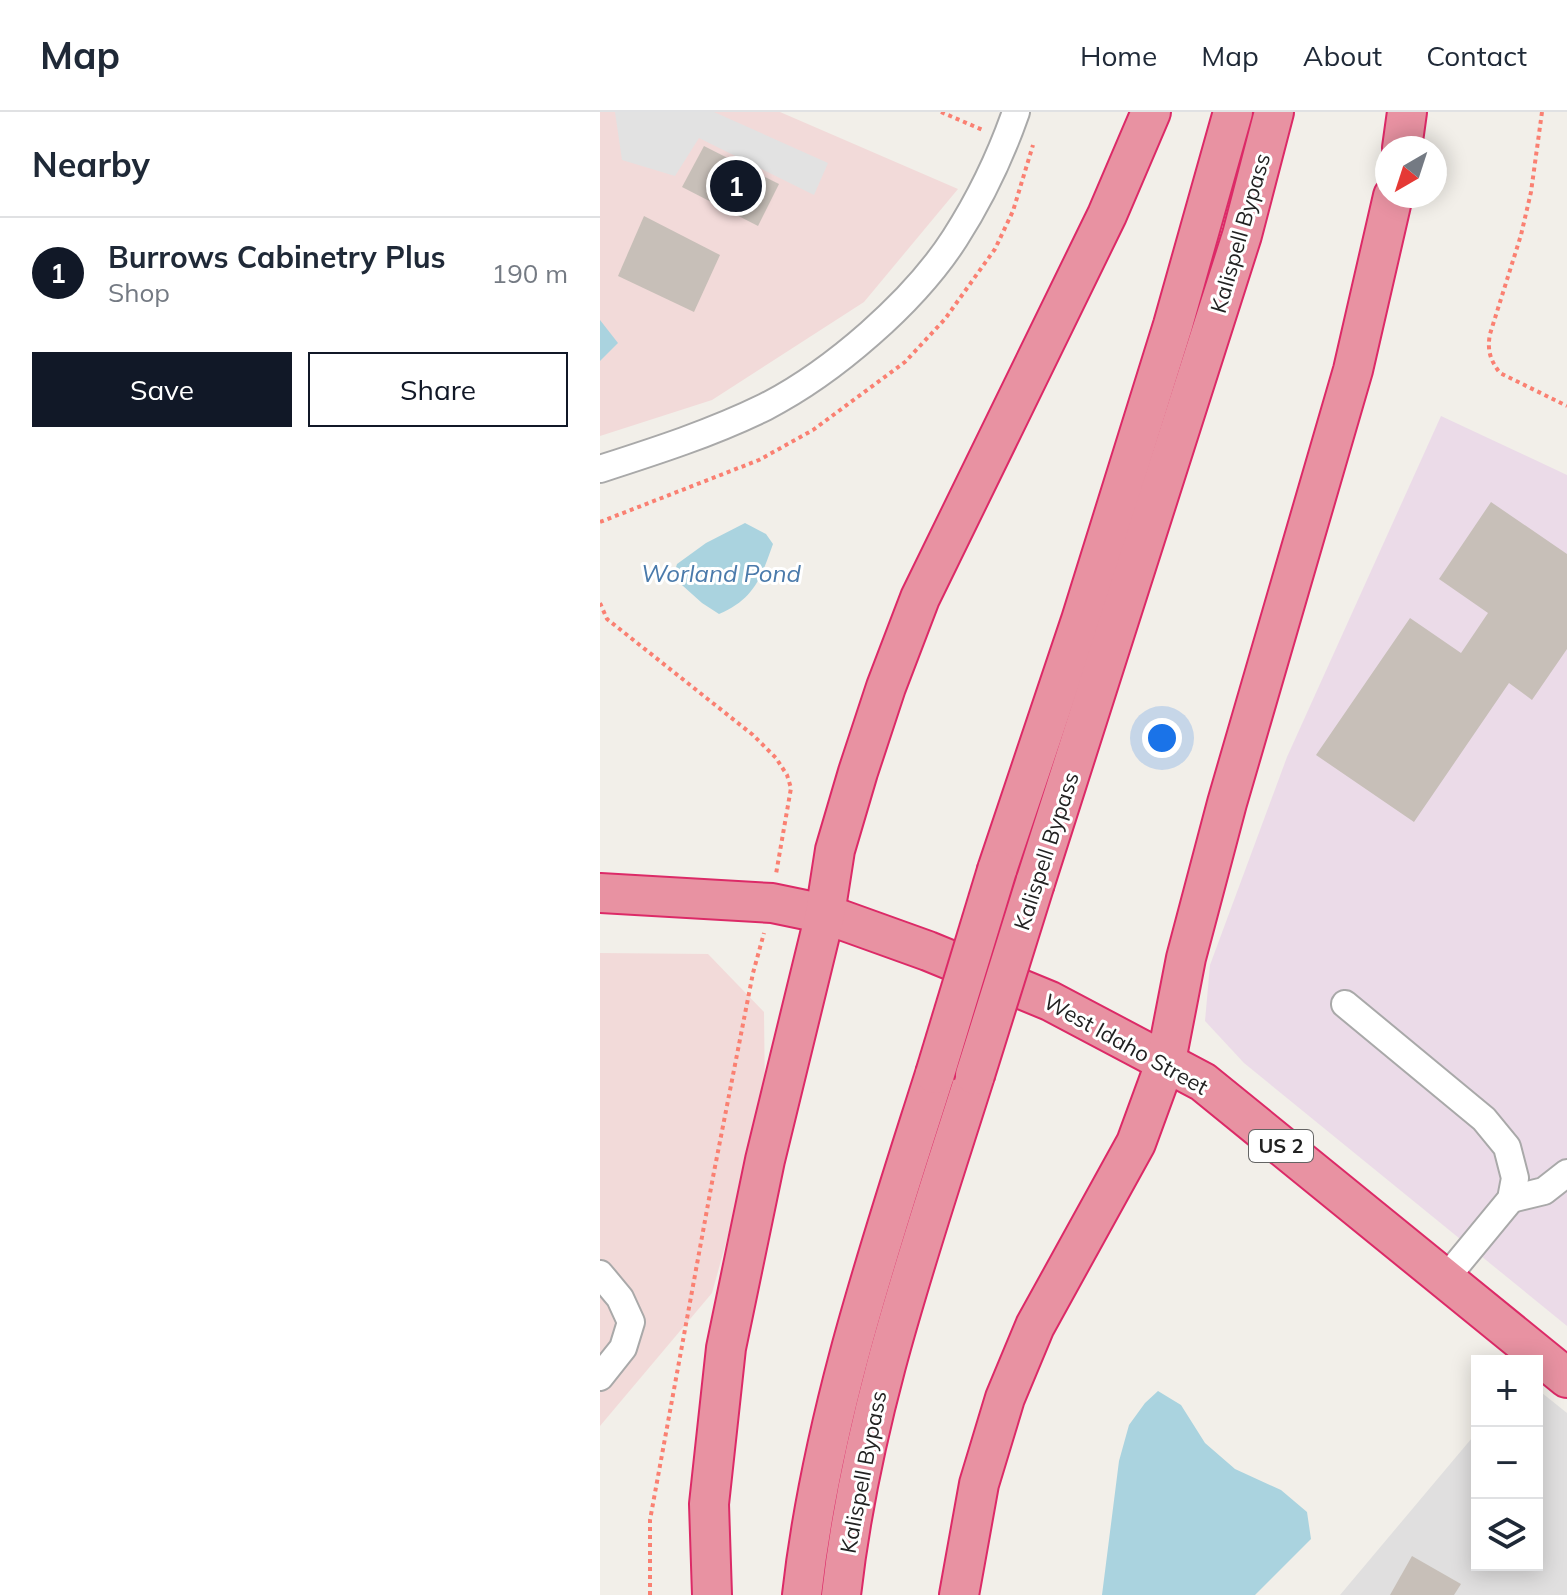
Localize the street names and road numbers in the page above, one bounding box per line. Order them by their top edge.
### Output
street label: Kalispell Bypass [1204,150,1276,316]
street label: Kalispell Bypass [1007,768,1085,934]
street label: West Idaho Street [1039,987,1213,1101]
road number: US 2 [1249,1130,1313,1162]
street label: Kalispell Bypass [834,1388,892,1556]

